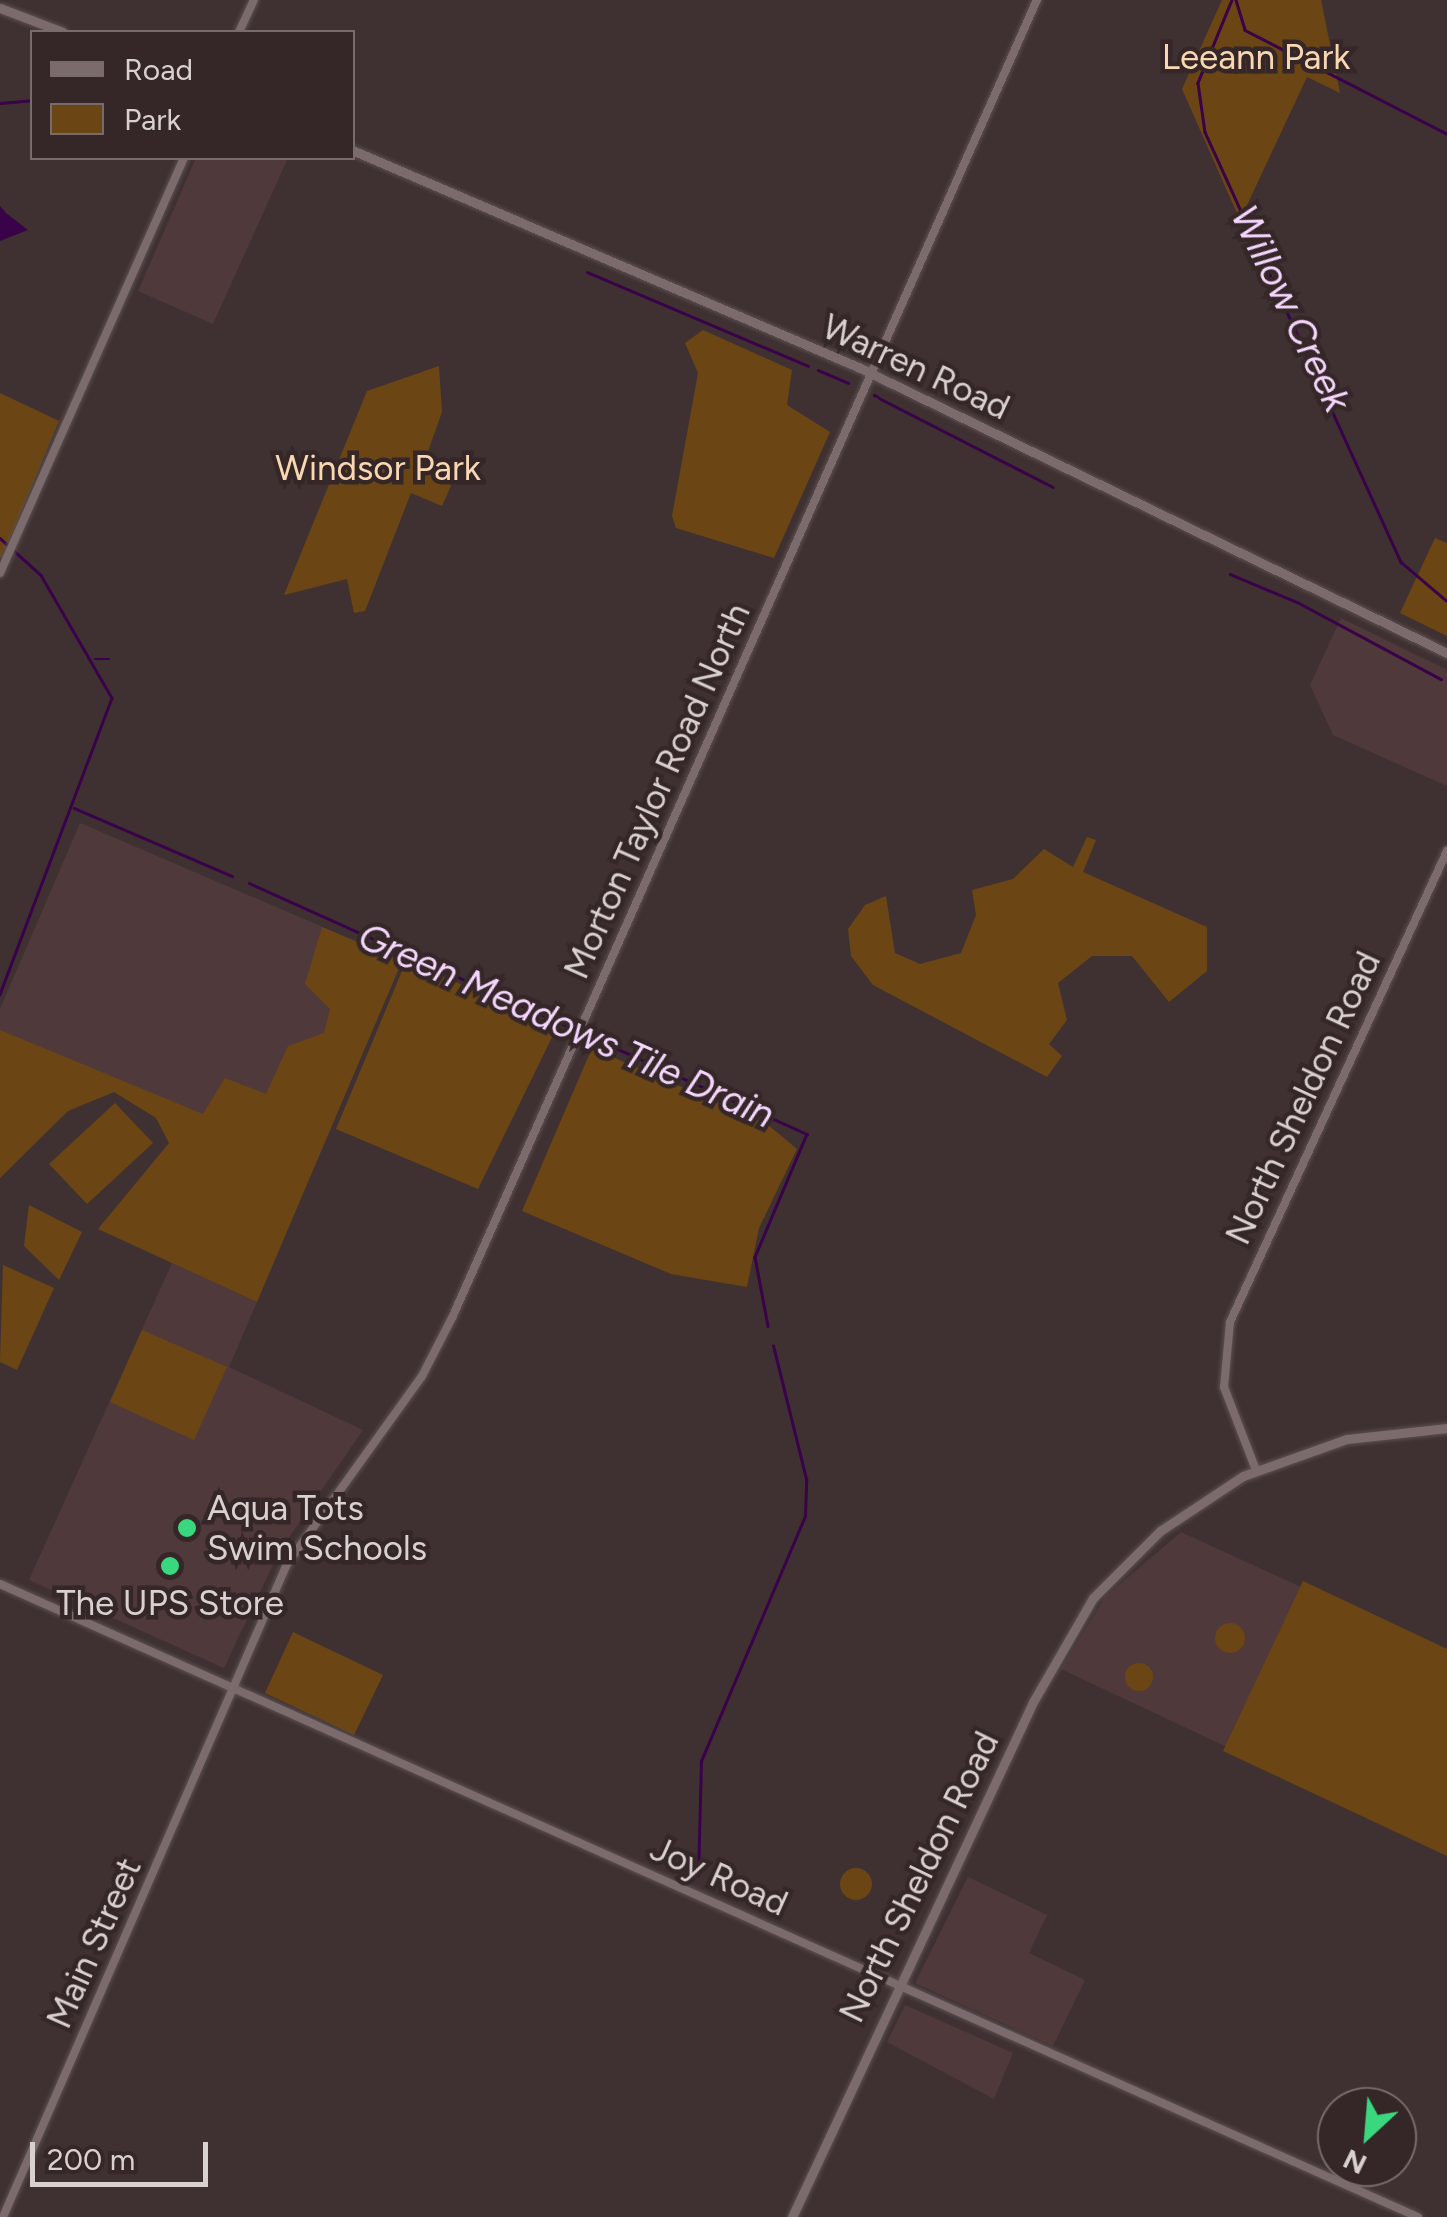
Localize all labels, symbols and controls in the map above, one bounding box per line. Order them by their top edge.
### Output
legend [30,30,355,160]
park label: Leeann Park [1162,36,1350,78]
text: Road [124,51,193,88]
text: Park [124,101,181,138]
water label: Willow Creek [1221,199,1359,419]
street label: Warren Road [816,305,1016,429]
park label: Windsor Park [275,447,481,489]
street label: Morton Taylor Road North [555,597,759,985]
water label: Green Meadows Tile Drain [351,914,781,1138]
street label: North Sheldon Road [1217,945,1389,1251]
place label: Aqua Tots Swim Schools [207,1487,427,1569]
marker: Aqua Tots Swim Schools [176,1517,198,1539]
marker: The UPS Store [159,1555,181,1577]
place label: The UPS Store [56,1582,284,1624]
street label: North Sheldon Road [830,1725,1008,2029]
street label: Joy Road [644,1827,794,1925]
street label: Main Street [38,1851,150,2035]
north arrow [1317,2087,1417,2187]
scale bar [35,2122,212,2184]
text: 200 m [47,2141,135,2178]
text: N [1338,2142,1372,2182]

